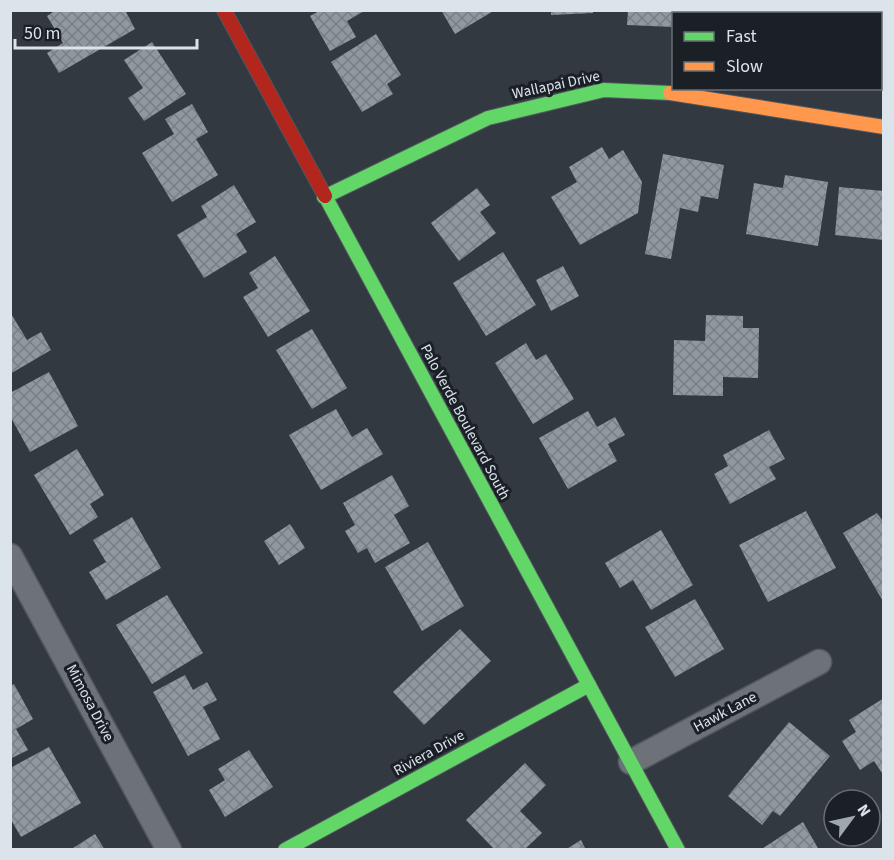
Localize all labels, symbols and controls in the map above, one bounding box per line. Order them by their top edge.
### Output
scale bar [15,12,196,50]
legend [672,12,882,90]
text: 50 m [24,21,60,46]
text: Fast [726,24,757,49]
text: Slow [726,54,763,79]
street label: Wallapai Drive [510,65,602,105]
street label: Palo Verde Boulevard South [415,340,515,504]
street label: Mimosa Drive [61,661,119,745]
street label: Hawk Lane [690,687,760,737]
street label: Riviera Drive [390,725,468,781]
north arrow [822,788,882,848]
text: N [852,800,876,821]

